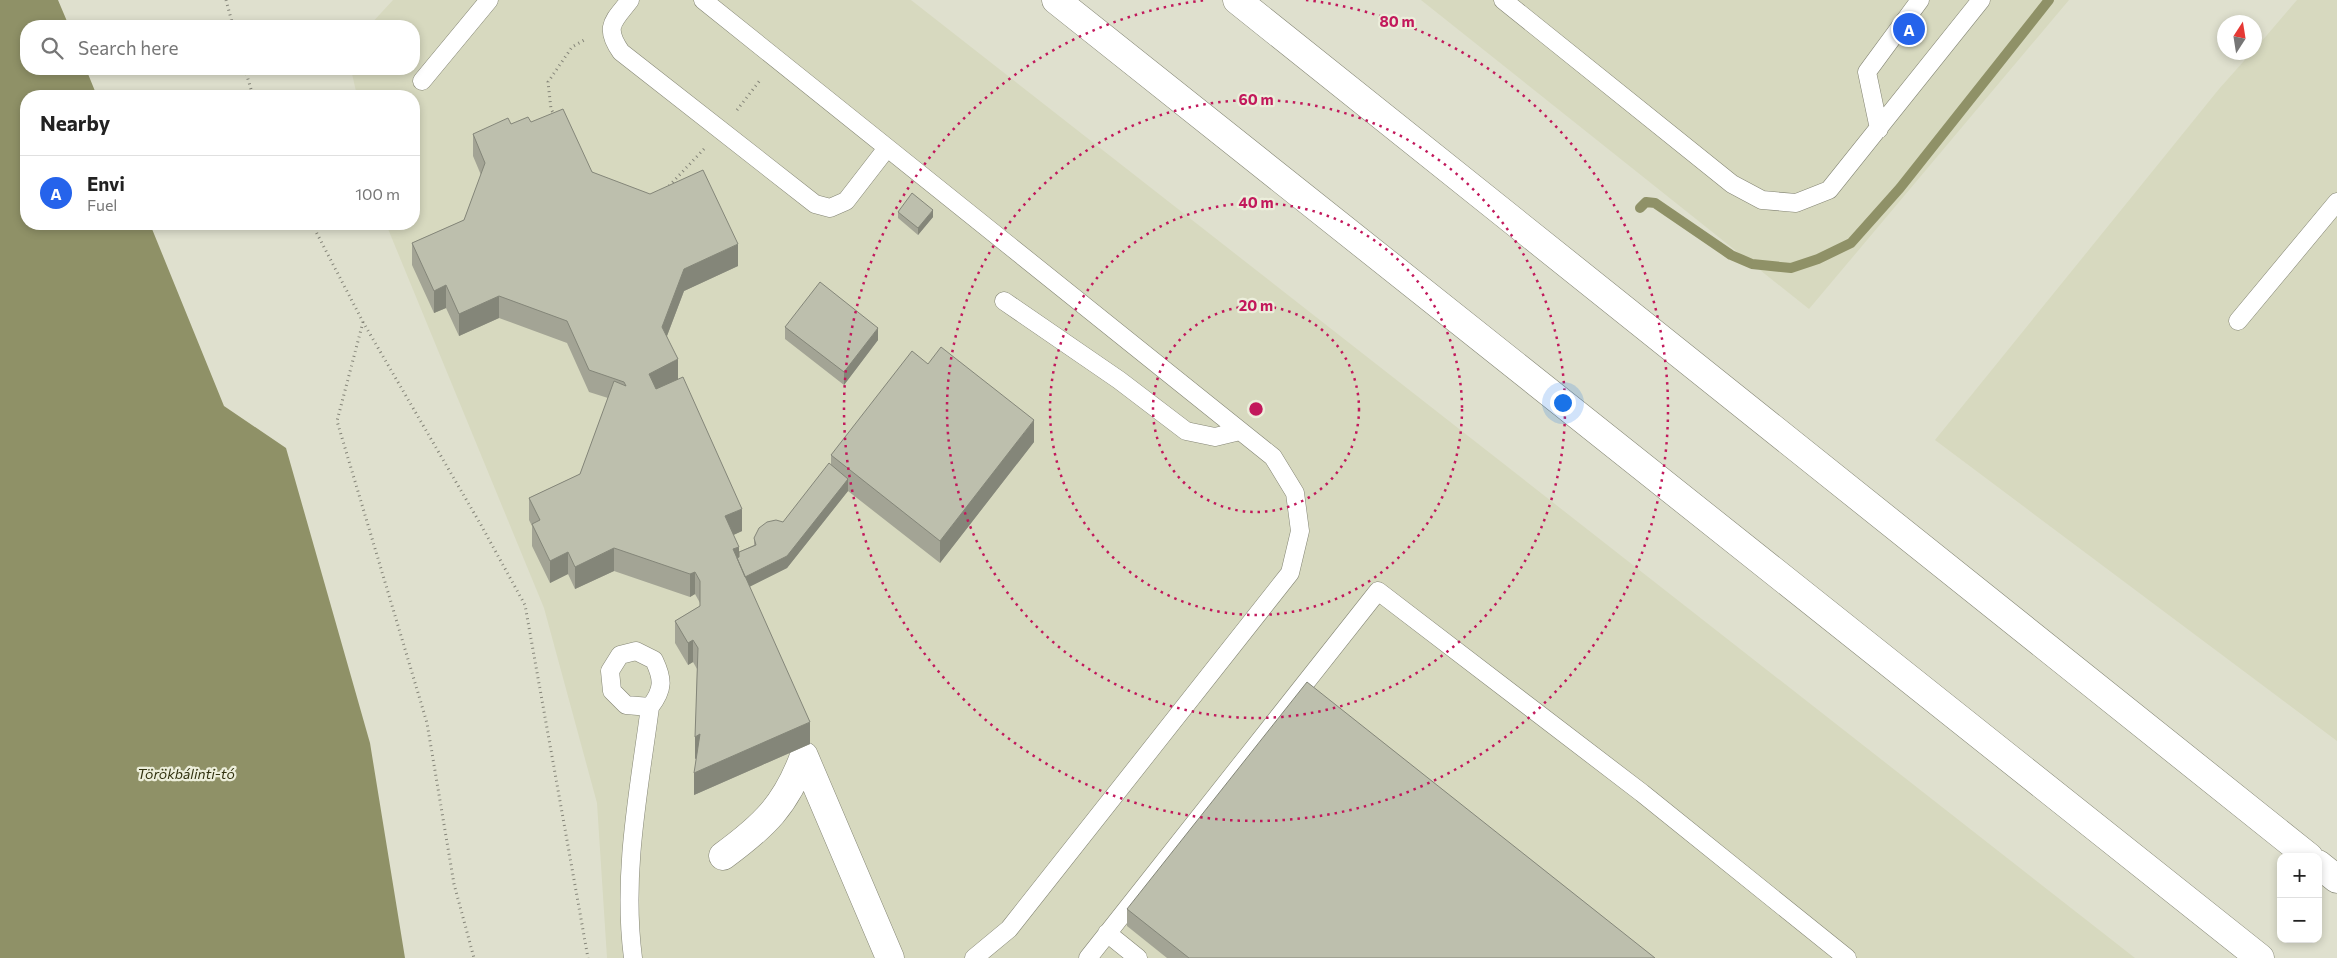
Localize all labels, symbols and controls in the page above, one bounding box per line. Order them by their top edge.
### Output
pin: A [1893,10,1925,48]
text: 80 m [1379,12,1415,30]
north arrow [2217,15,2262,60]
search box [20,20,420,75]
icon: search [38,34,66,62]
text: Search here [78,36,178,59]
text: 60 m [1238,90,1274,108]
text: Nearby [40,110,110,135]
text: Envi [87,172,125,195]
text: A [50,184,62,203]
text: 100 m [355,184,400,203]
text: 40 m [1238,193,1274,211]
text: Fuel [87,195,117,214]
text: 20 m [1239,296,1273,314]
your location [1550,390,1576,416]
centre of rings [1247,400,1265,418]
water label: Törökbálinti-tó [137,765,235,782]
map controls [2277,853,2322,943]
button: + [2277,853,2322,898]
button: − [2277,898,2322,943]

